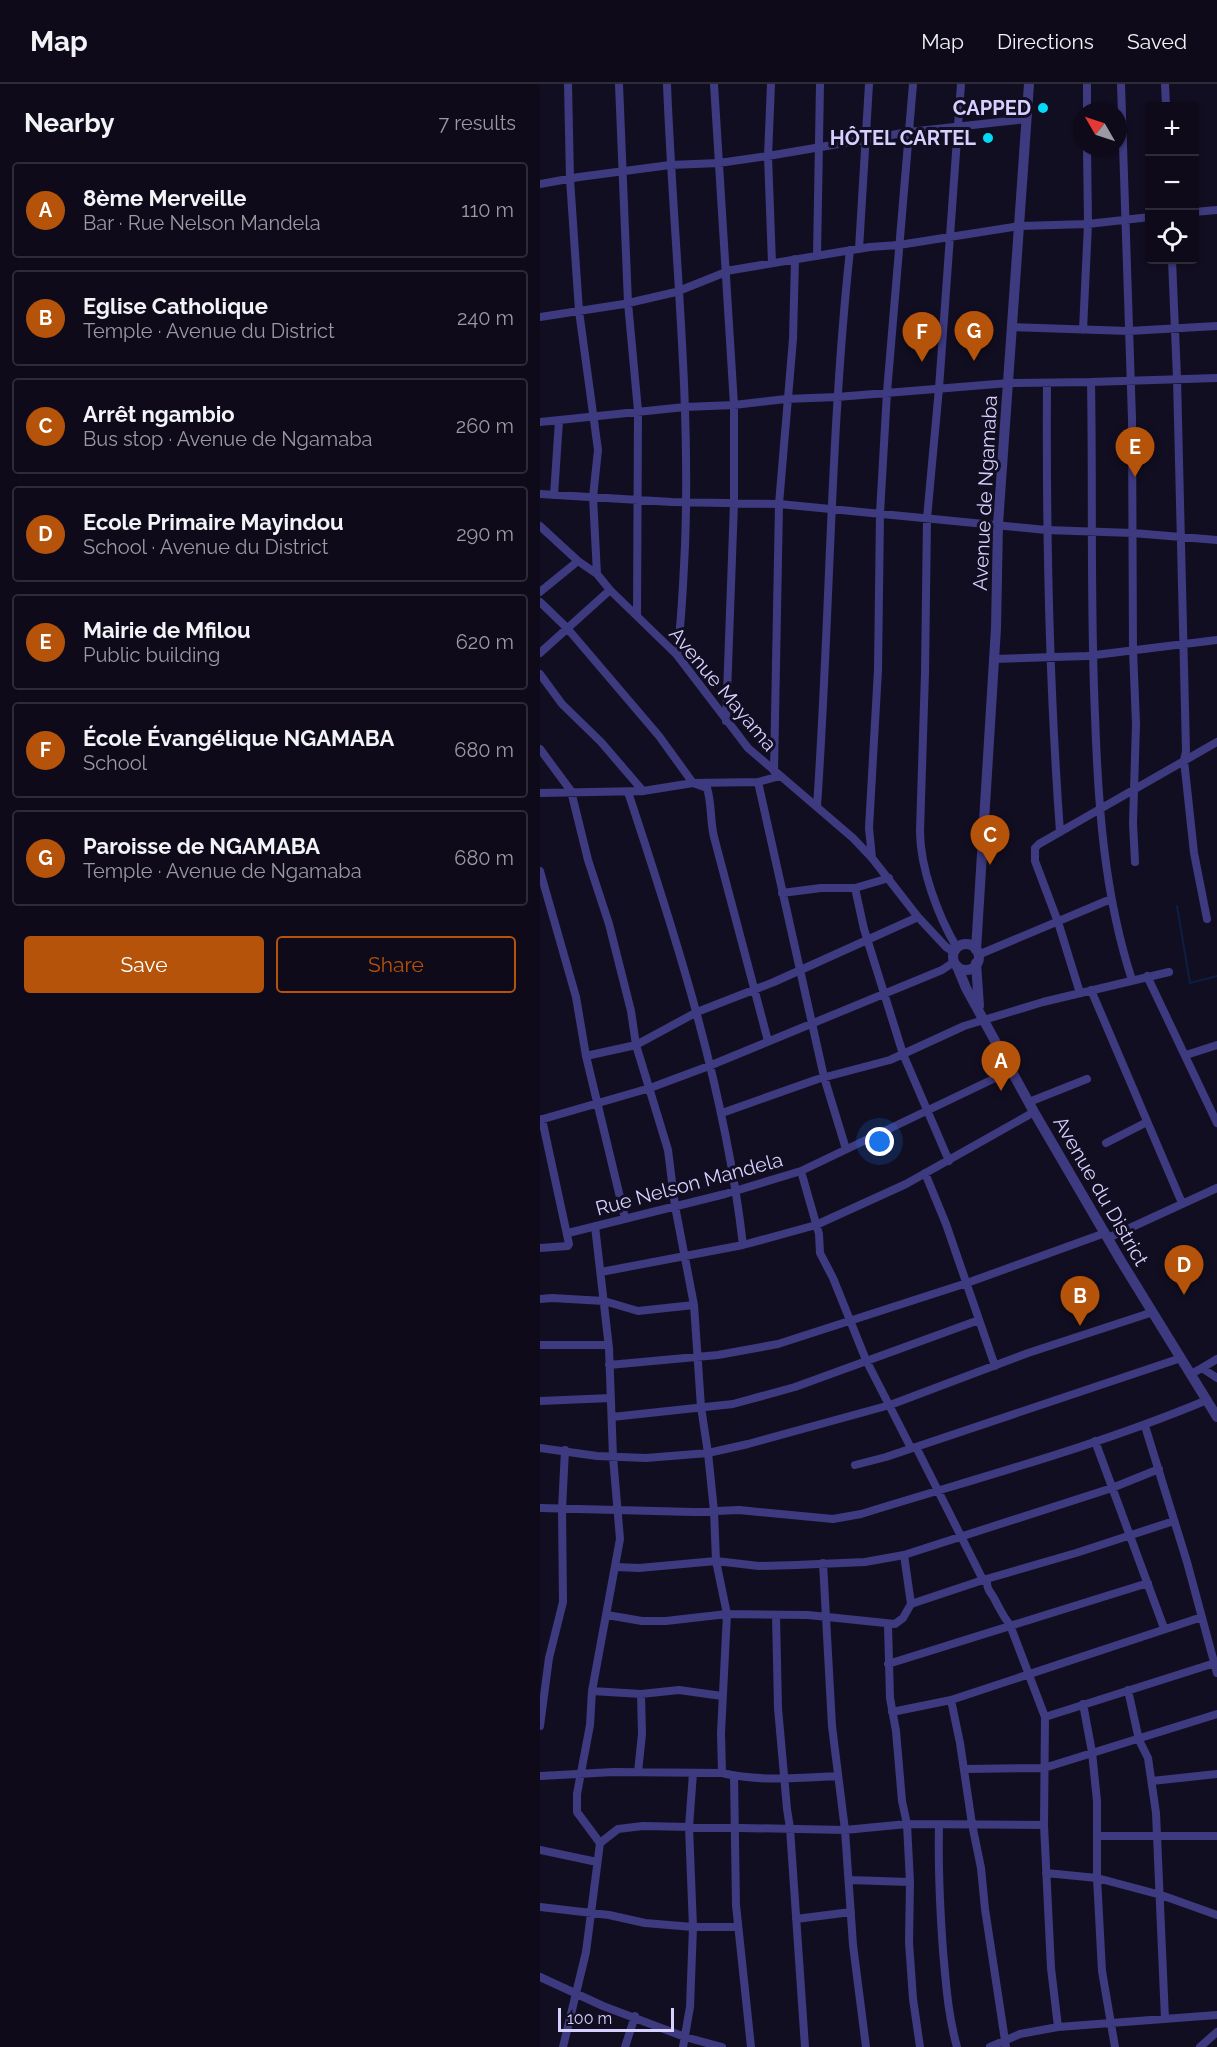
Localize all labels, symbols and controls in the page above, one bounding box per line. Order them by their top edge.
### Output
text: Map [30,25,88,58]
text: Map [921,29,964,54]
text: Directions [997,29,1094,54]
text: Saved [1127,29,1187,54]
place label: CAPPED [953,96,1031,120]
marker: CAPPED [1036,101,1050,115]
north arrow [1073,102,1127,156]
map controls [1145,102,1199,264]
button: + [1145,102,1199,156]
text: Nearby [24,108,114,138]
text: 7 results [438,111,516,135]
place label: HÔTEL CARTEL [830,126,976,150]
marker: HÔTEL CARTEL [981,131,995,145]
button: − [1145,156,1199,210]
text: 8ème Merveille [83,185,247,211]
text: A [39,198,52,222]
text: 110 m [461,198,514,222]
button: locate [1145,210,1199,264]
text: Bar · Rue Nelson Mandela [83,211,321,235]
text: Eglise Catholique [83,293,268,319]
text: B [39,306,52,330]
text: 240 m [457,306,514,330]
pin: F [902,312,941,362]
pin: G [954,312,994,361]
text: Temple · Avenue du District [83,319,335,343]
street label: Avenue de Ngamaba [968,395,1002,591]
text: Arrêt ngambio [83,401,235,427]
text: C [39,414,52,438]
text: 260 m [456,414,514,438]
text: Bus stop · Avenue de Ngamaba [83,427,372,451]
pin: E [1116,428,1154,477]
text: Ecole Primaire Mayindou [83,509,344,535]
text: D [38,522,53,546]
text: 290 m [456,522,514,546]
text: School · Avenue du District [83,535,329,559]
text: Mairie de Mfilou [83,617,251,643]
street label: Avenue Mayama [664,622,782,756]
text: E [39,630,52,654]
text: 620 m [456,630,514,654]
text: Public building [83,643,220,667]
text: École Évangélique NGAMABA [83,725,394,751]
text: F [40,738,51,762]
text: 680 m [454,738,514,762]
text: School [83,751,147,775]
pin: C [970,816,1010,865]
text: Paroisse de NGAMABA [83,833,320,859]
text: G [38,846,53,870]
text: 680 m [454,846,514,870]
text: Temple · Avenue de Ngamaba [83,859,362,883]
button: Save [24,936,264,993]
button: Share [276,936,516,993]
pin: A [982,1042,1020,1091]
street label: Avenue du District [1048,1112,1154,1270]
your location [865,1127,894,1156]
street label: Rue Nelson Mandela [593,1147,785,1221]
pin: D [1164,1246,1204,1295]
pin: B [1060,1276,1100,1326]
scale bar [558,2005,674,2032]
text: 100 m [567,2009,612,2028]

